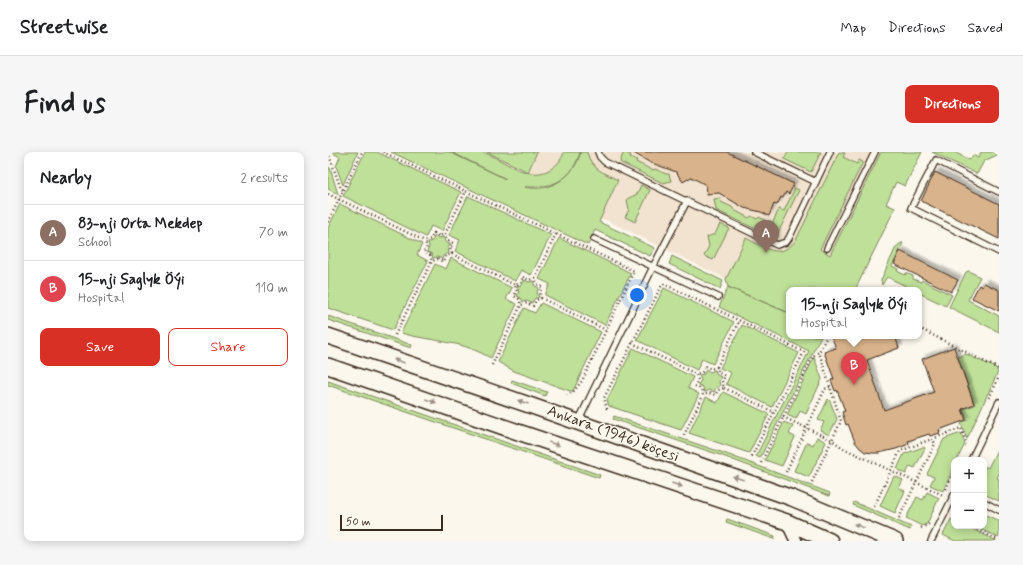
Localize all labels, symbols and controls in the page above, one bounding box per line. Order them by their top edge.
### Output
text: Streetwise [20,15,108,40]
text: Map [840,19,866,37]
text: Directions [888,19,946,37]
text: Saved [968,19,1003,37]
button: Directions [905,85,999,123]
text: Find us [24,86,105,123]
text: Nearby [40,167,92,189]
text: 2 results [241,170,288,187]
text: 83-nji Orta Mekdep [78,214,202,234]
pin: A [753,220,779,253]
text: A [49,224,57,241]
text: 70 m [259,224,288,241]
text: School [78,234,112,251]
text: 15-nji Saglyk Öýi [78,270,184,290]
text: B [49,280,57,297]
text: 110 m [255,280,288,297]
your location [627,285,647,305]
popup [786,287,922,339]
text: Hospital [78,290,124,307]
text: 15-nji Saglyk Öýi [801,295,907,315]
text: Hospital [801,315,847,332]
button: Save [40,328,160,366]
button: Share [168,328,288,366]
pin: B [841,352,867,385]
one-way arrow [393,358,405,364]
one-way arrow [425,399,437,405]
one-way arrow [516,399,528,405]
street label: Ankara (1946) köçesi [544,401,682,467]
one-way arrow [548,441,560,447]
map controls [951,457,987,529]
button: + [951,457,987,493]
one-way arrow [731,475,743,481]
one-way arrow [672,482,684,488]
button: − [951,493,987,529]
scale bar [340,513,443,532]
text: 50 m [346,515,371,529]
one-way arrow [853,523,864,529]

